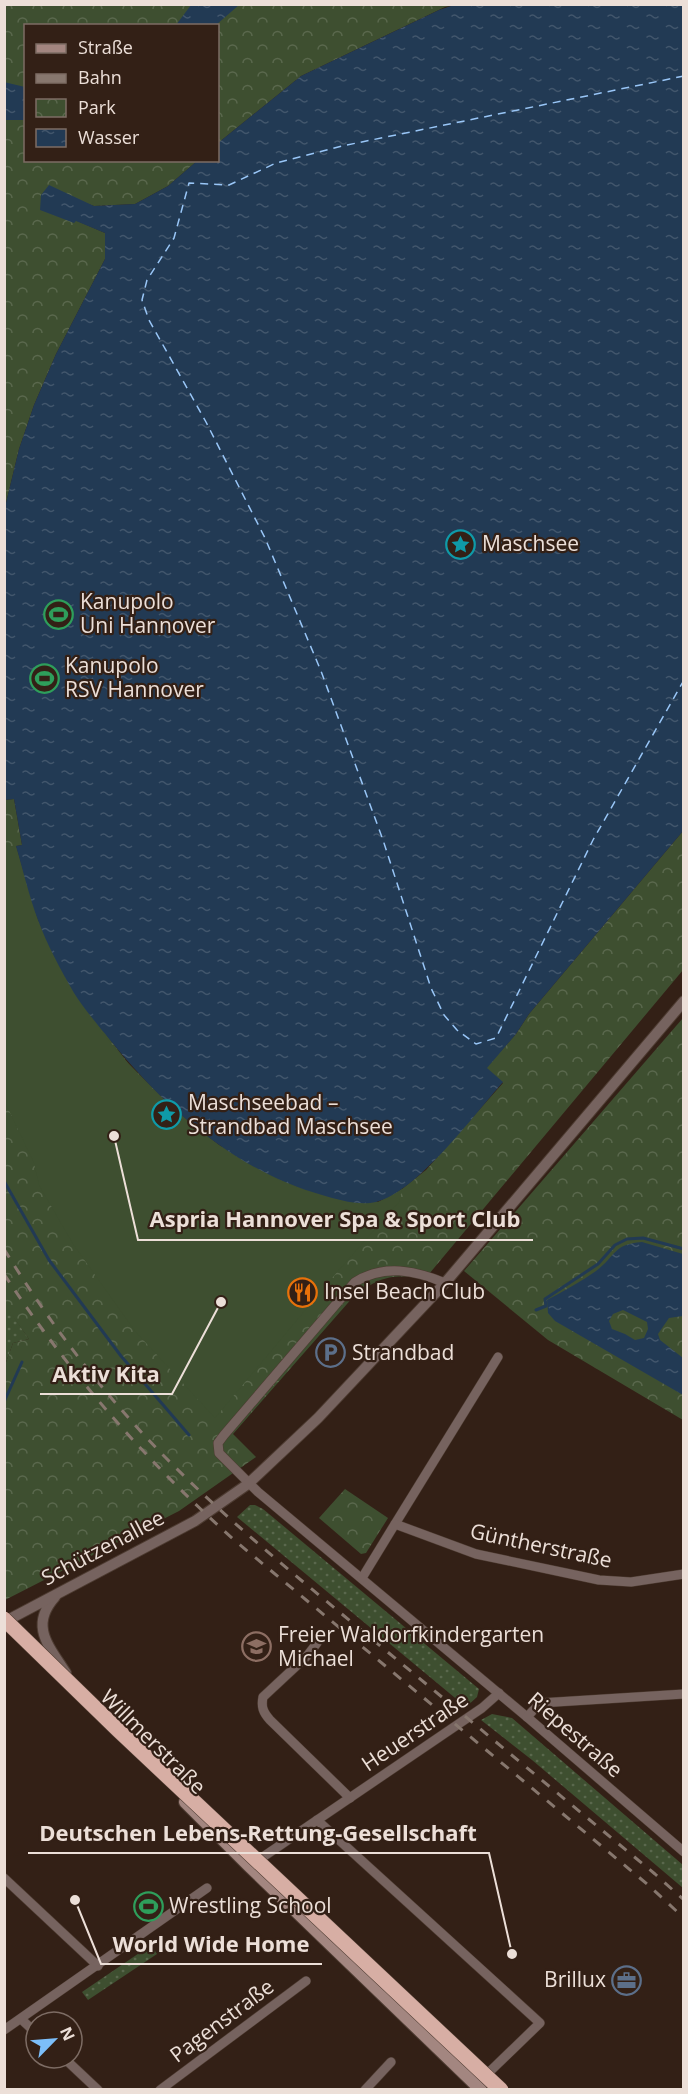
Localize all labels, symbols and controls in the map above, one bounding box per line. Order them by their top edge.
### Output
legend [24,24,219,162]
text: Straße [78,35,133,59]
text: Bahn [78,65,122,89]
text: Park [78,95,116,119]
text: Wasser [78,125,140,149]
place icon: Maschsee [445,528,477,560]
place label: Maschsee [482,529,579,557]
place label: Kanupolo Uni Hannover [80,587,216,639]
sports icon: Kanupolo Uni Hannover [43,598,75,630]
place label: Kanupolo RSV Hannover [65,651,204,703]
sports icon: Kanupolo RSV Hannover [28,662,60,694]
place label: Maschseebad – Strandbad Maschsee [188,1088,393,1140]
place icon: Maschseebad – Strandbad Maschsee [151,1099,183,1131]
callout: Aspria Hannover Spa & Sport Club [138,1200,533,1240]
text: Aspria Hannover Spa & Sport Club [150,1203,520,1233]
restaurant icon: Insel Beach Club [287,1276,319,1308]
place label: Insel Beach Club [324,1277,485,1305]
parking icon: Strandbad [315,1337,347,1369]
place label: Strandbad [352,1338,454,1366]
callout: Aktiv Kita [40,1354,172,1394]
text: Aktiv Kita [52,1358,160,1388]
street label: Schützenallee [36,1503,169,1591]
street label: Güntherstraße [468,1516,615,1574]
place label: Freier Waldorfkindergarten Michael [278,1620,544,1672]
school or university icon: Freier Waldorfkindergarten Michael [241,1631,273,1663]
street label: Willmerstraße [95,1683,212,1800]
street label: Heuerstraße [356,1685,473,1777]
street label: Riepestraße [522,1685,629,1783]
callout: Deutschen Lebens-Rettung-Gesellschaft [28,1813,489,1853]
text: Deutschen Lebens-Rettung-Gesellschaft [39,1817,477,1847]
sports icon: Wrestling School [132,1890,164,1922]
place label: Wrestling School [169,1891,332,1919]
callout: World Wide Home [101,1924,322,1964]
text: World Wide Home [113,1928,309,1958]
office icon: Brillux [611,1964,643,1996]
place label: Brillux [544,1965,606,1993]
street label: Pagenstraße [164,1972,279,2068]
north arrow [24,2010,84,2070]
text: N [55,2023,80,2044]

